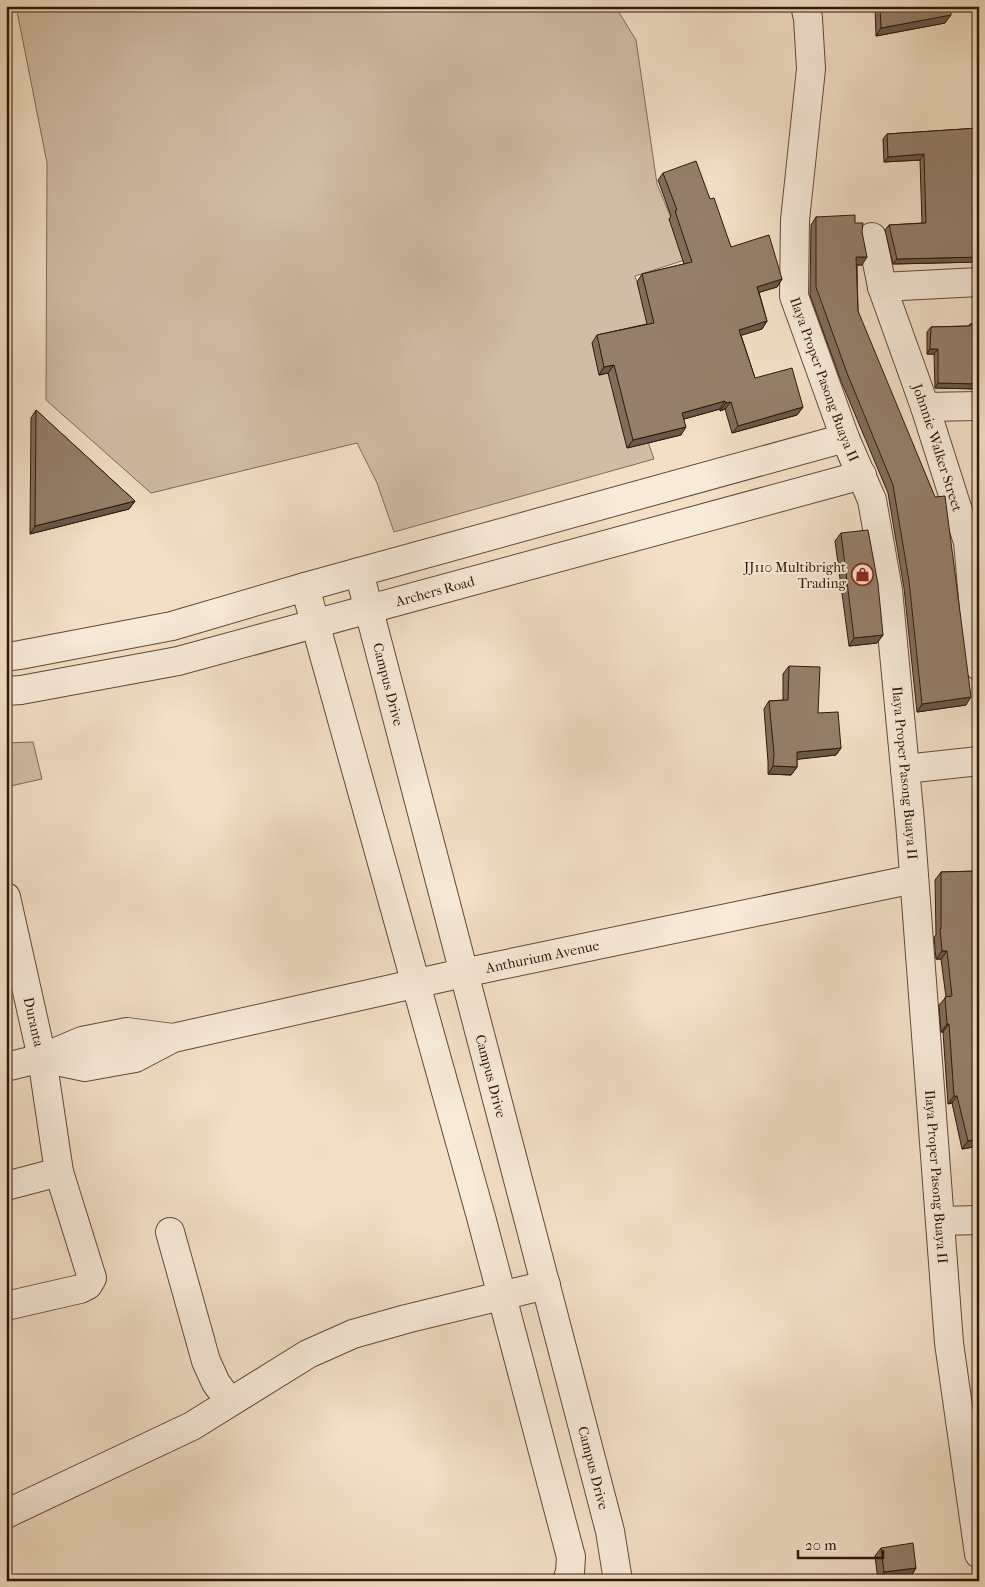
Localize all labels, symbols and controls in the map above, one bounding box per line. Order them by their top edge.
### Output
street label: Ilaya Proper Pasong Buaya II [786,295,862,465]
street label: Johnnie Walker Street [908,381,966,514]
place label: JJ110 Multibright Trading [743,559,847,592]
shop icon: JJ110 Multibright Trading [850,563,874,587]
street label: Archers Road [393,573,477,611]
street label: Campus Drive [369,641,407,728]
street label: Ilaya Proper Pasong Buaya II [888,686,921,861]
street label: Anthurium Avenue [483,937,601,977]
street label: Duranta [20,995,47,1049]
street label: Campus Drive [471,1033,509,1120]
street label: Ilaya Proper Pasong Buaya II [921,1089,951,1265]
street label: Campus Drive [574,1424,612,1512]
scale bar [798,1527,882,1559]
text: 20 m [805,1536,837,1554]

